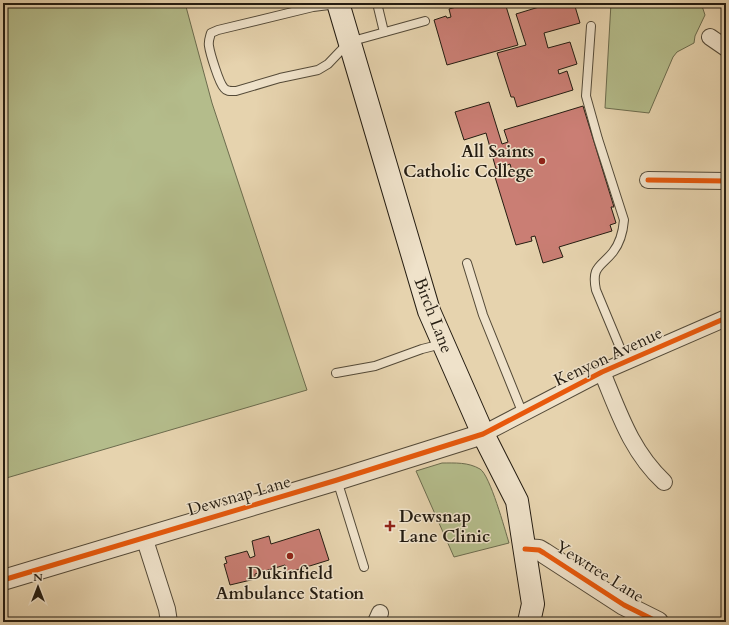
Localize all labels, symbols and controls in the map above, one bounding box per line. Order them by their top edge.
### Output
place label: All Saints Catholic College [403,140,534,183]
marker: All Saints Catholic College [537,156,547,166]
street label: Birch Lane [409,274,458,356]
street label: Kenyon Avenue [550,321,666,392]
street label: Dewsnap Lane [185,470,293,521]
place label: Dewsnap Lane Clinic [399,505,490,548]
marker: Dewsnap Lane Clinic [384,520,396,532]
street label: Yewtree Lane [551,535,648,608]
marker: Dukinfield Ambulance Station [285,551,295,561]
place label: Dukinfield Ambulance Station [216,562,364,605]
north arrow [18,567,58,607]
text: N [33,570,43,585]

